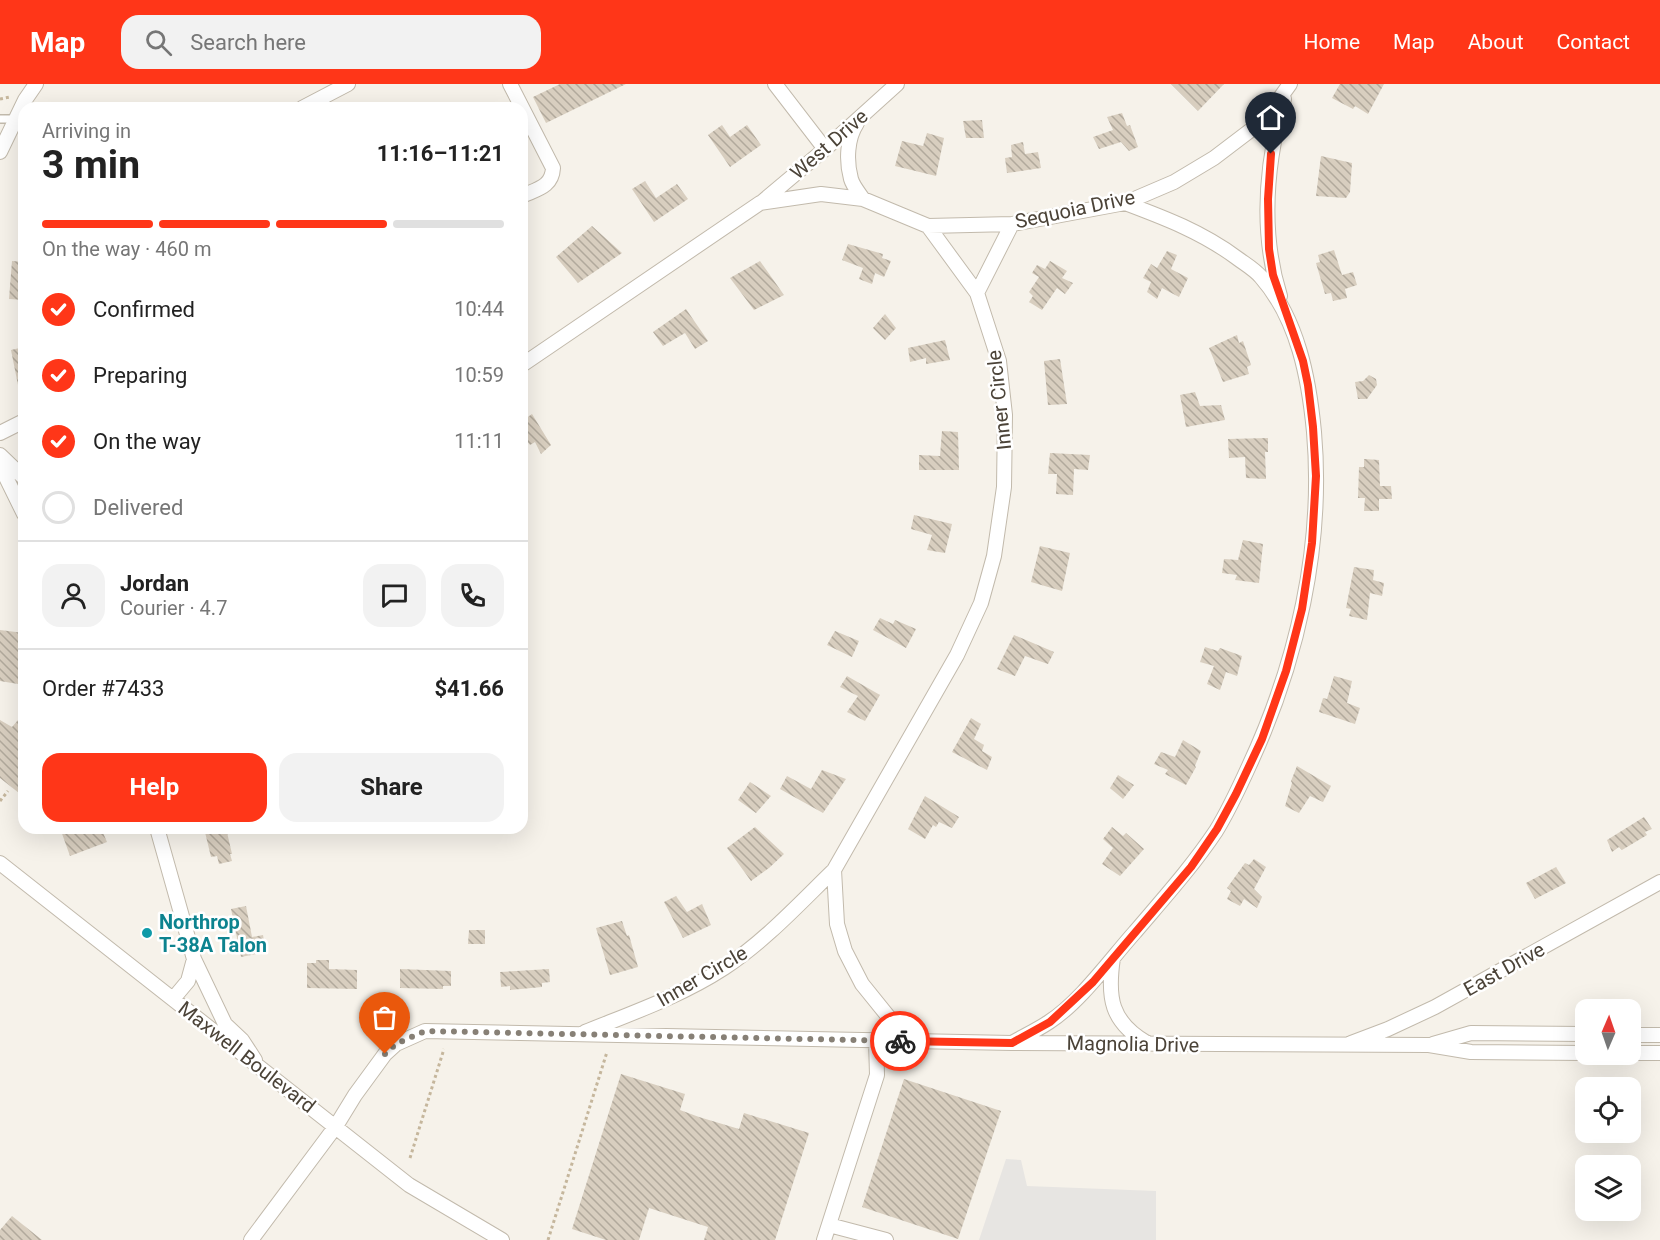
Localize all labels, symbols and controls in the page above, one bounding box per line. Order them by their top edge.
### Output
search box [121,15,541,69]
text: Map [30,26,85,59]
icon: search [142,26,175,59]
text: Search here [190,30,306,55]
text: Home [1304,30,1360,54]
text: Map [1393,30,1435,54]
text: About [1468,30,1524,54]
text: Contact [1557,30,1630,54]
pin [1245,92,1296,154]
icon: home [1254,101,1287,134]
street label: West Drive [785,104,873,184]
text: Arriving in [42,119,131,143]
text: 11:16–11:21 [377,141,504,166]
text: 3 min [42,142,140,188]
street label: Sequoia Drive [1013,185,1137,233]
text: On the way · 460 m [42,237,211,261]
icon: check [42,293,75,326]
text: Confirmed [93,297,195,322]
text: 10:44 [454,297,504,321]
street label: Inner Circle [982,349,1016,451]
icon: check [42,359,75,392]
text: Preparing [93,363,187,388]
text: 10:59 [454,363,504,387]
icon: check [42,425,75,458]
text: On the way [93,429,201,454]
text: 11:11 [454,429,504,453]
text: Delivered [93,495,183,520]
button: person [42,564,105,627]
button: chat [363,564,426,627]
button: phone [441,564,504,627]
text: Jordan [120,571,189,596]
text: Courier · 4.7 [120,596,227,620]
text: Order #7433 [42,676,164,701]
text: $41.66 [435,676,504,701]
button: Help [42,753,267,822]
button: Share [279,753,504,822]
place label: Northrop T-38A Talon [159,910,267,957]
marker: Northrop T-38A Talon [140,926,154,940]
street label: East Drive [1459,937,1549,1001]
street label: Inner Circle [653,941,751,1011]
pin [359,992,410,1054]
street label: Maxwell Boulevard [174,996,320,1118]
north arrow [1575,999,1641,1065]
map controls [1575,999,1641,1221]
icon: bag [368,1001,401,1034]
courier [870,1011,930,1071]
icon: bike [884,1025,917,1058]
street label: Magnolia Drive [1067,1031,1199,1057]
button: locate [1575,1077,1641,1143]
button: layers [1575,1155,1641,1221]

